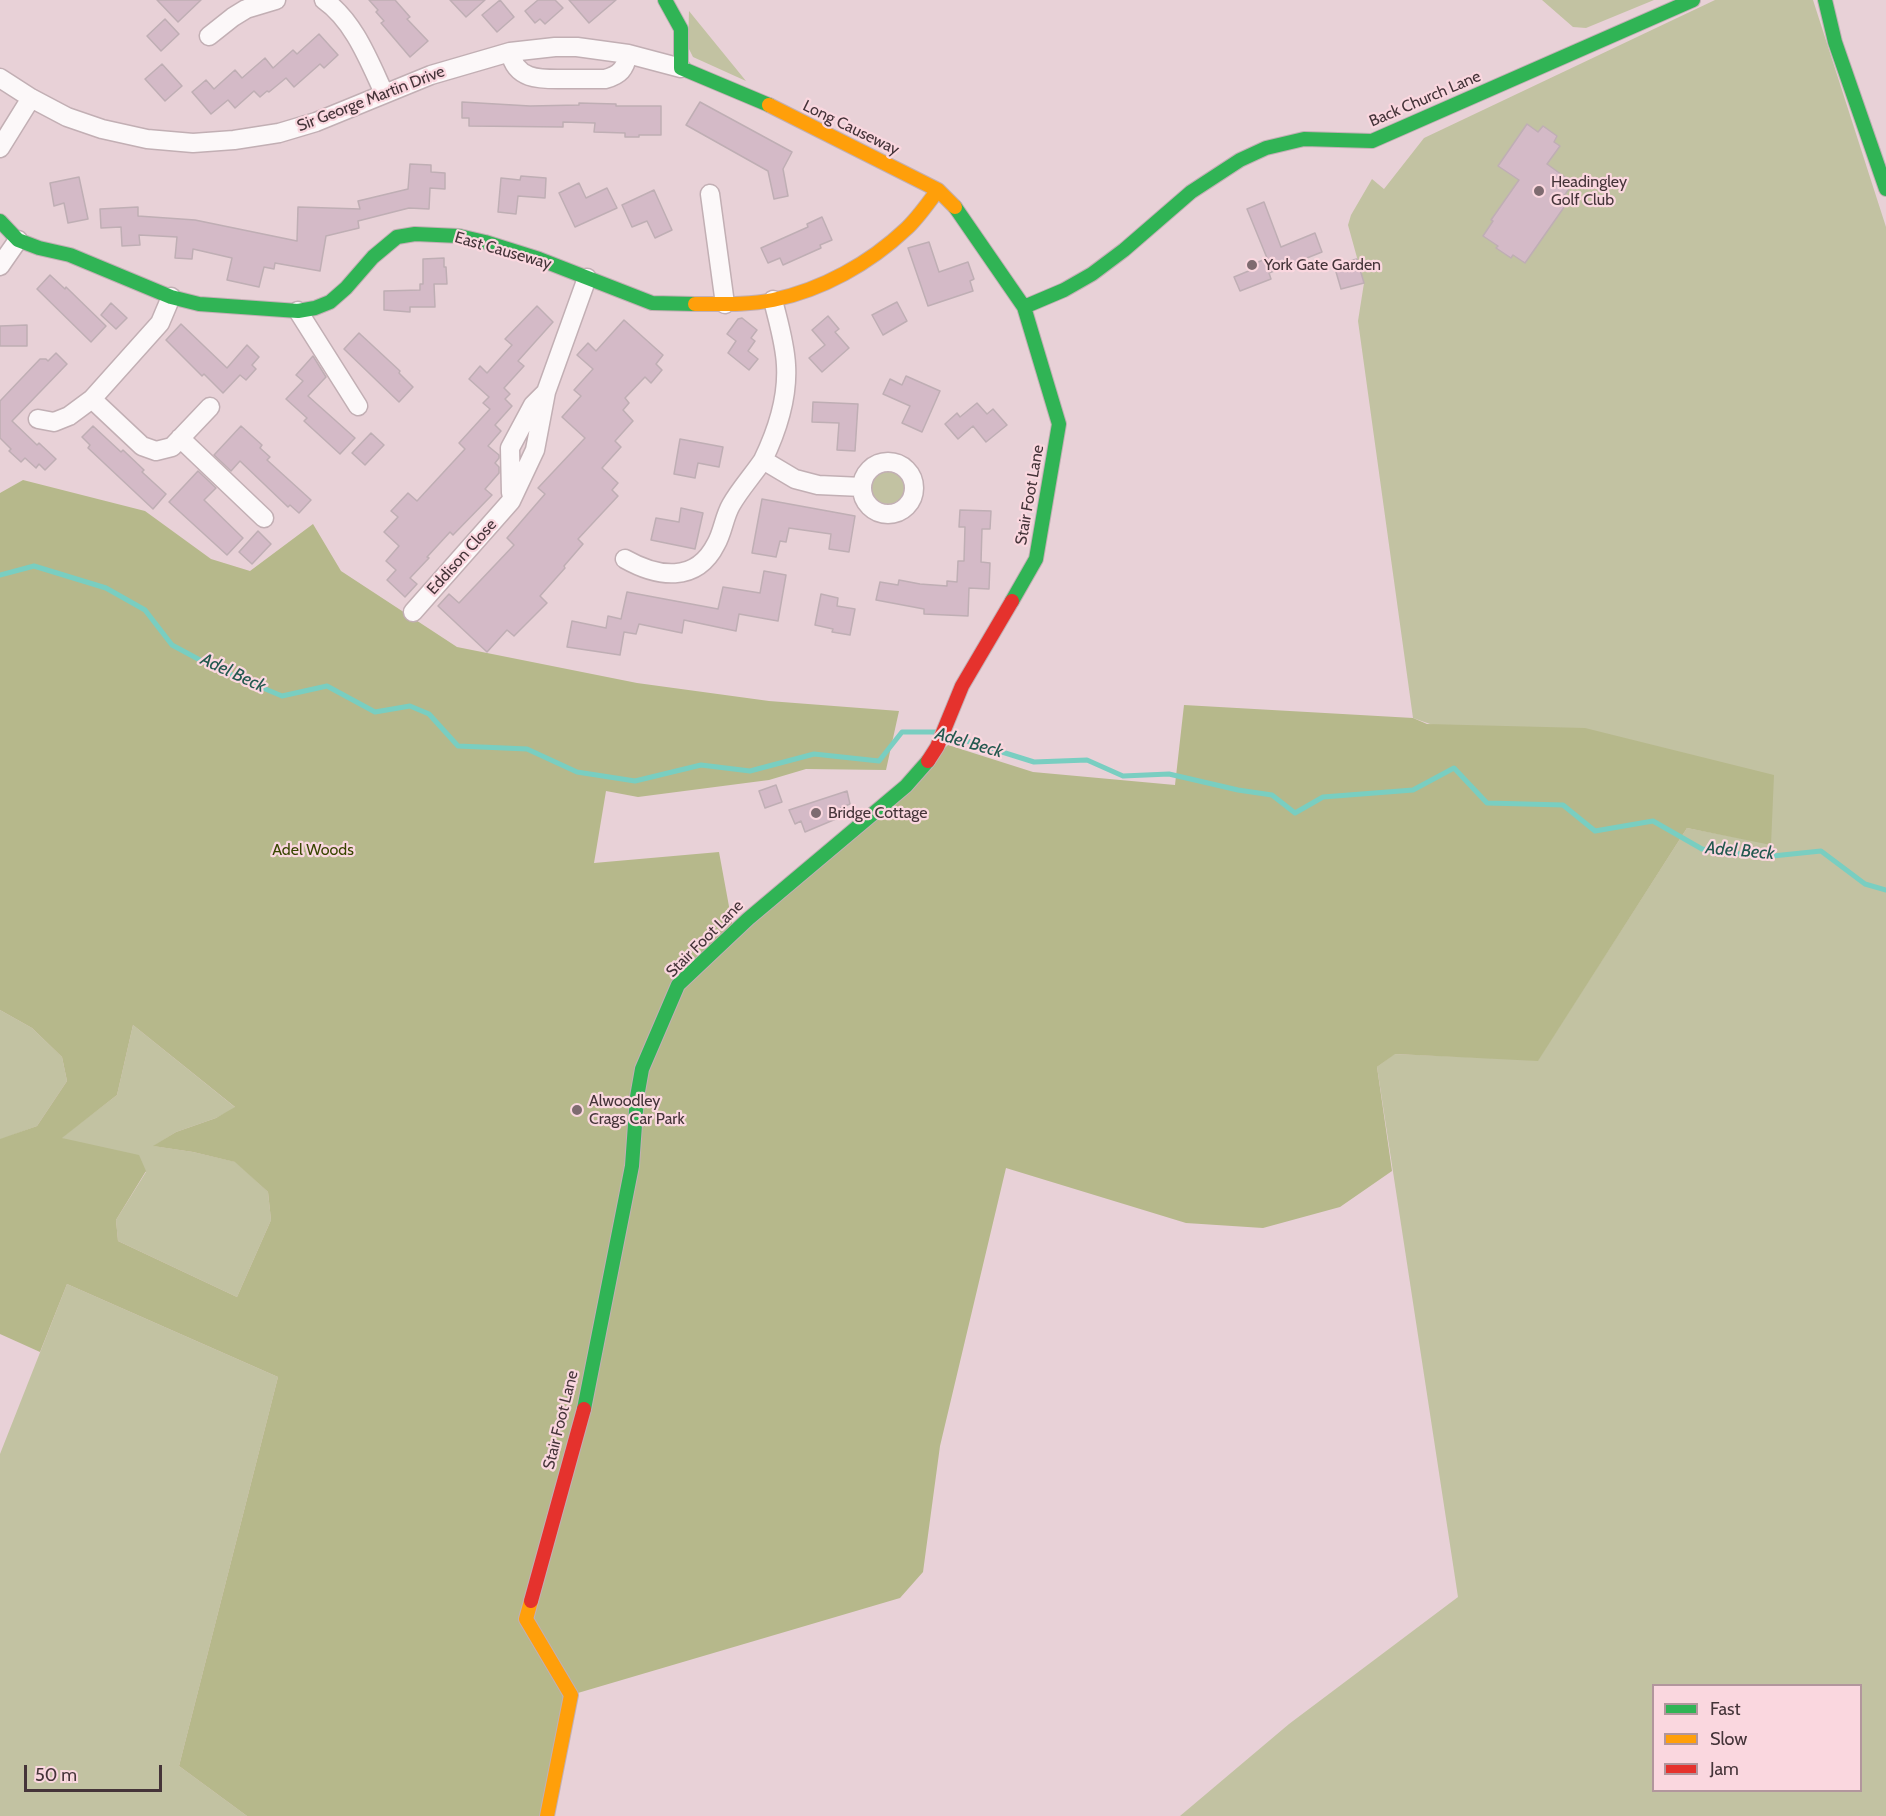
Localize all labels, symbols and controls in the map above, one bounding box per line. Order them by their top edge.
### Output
street label: Sir George Martin Drive [294,62,448,136]
street label: Back Church Lane [1366,67,1484,131]
street label: Long Causeway [800,96,902,160]
place label: Headingley Golf Club [1551,172,1627,210]
marker: Headingley Golf Club [1532,184,1546,198]
street label: East Causeway [452,228,554,274]
place label: York Gate Garden [1264,255,1381,275]
marker: York Gate Garden [1245,258,1259,272]
street label: Stair Foot Lane [1012,444,1048,546]
street label: Eddison Close [423,515,501,599]
water label: Adel Beck [197,649,269,697]
water label: Adel Beck [933,723,1005,763]
place label: Bridge Cottage [828,803,927,823]
marker: Bridge Cottage [809,806,823,820]
water label: Adel Beck [1705,837,1775,865]
park label: Adel Woods [272,840,354,860]
street label: Stair Foot Lane [662,896,748,982]
place label: Alwoodley Crags Car Park [589,1091,685,1129]
marker: Alwoodley Crags Car Park [570,1103,584,1117]
street label: Stair Foot Lane [539,1369,583,1471]
legend [1652,1684,1862,1792]
text: Fast [1710,1698,1741,1720]
text: Slow [1710,1728,1747,1750]
scale bar [27,1753,165,1791]
text: Jam [1710,1758,1739,1780]
text: 50 m [35,1764,77,1786]

